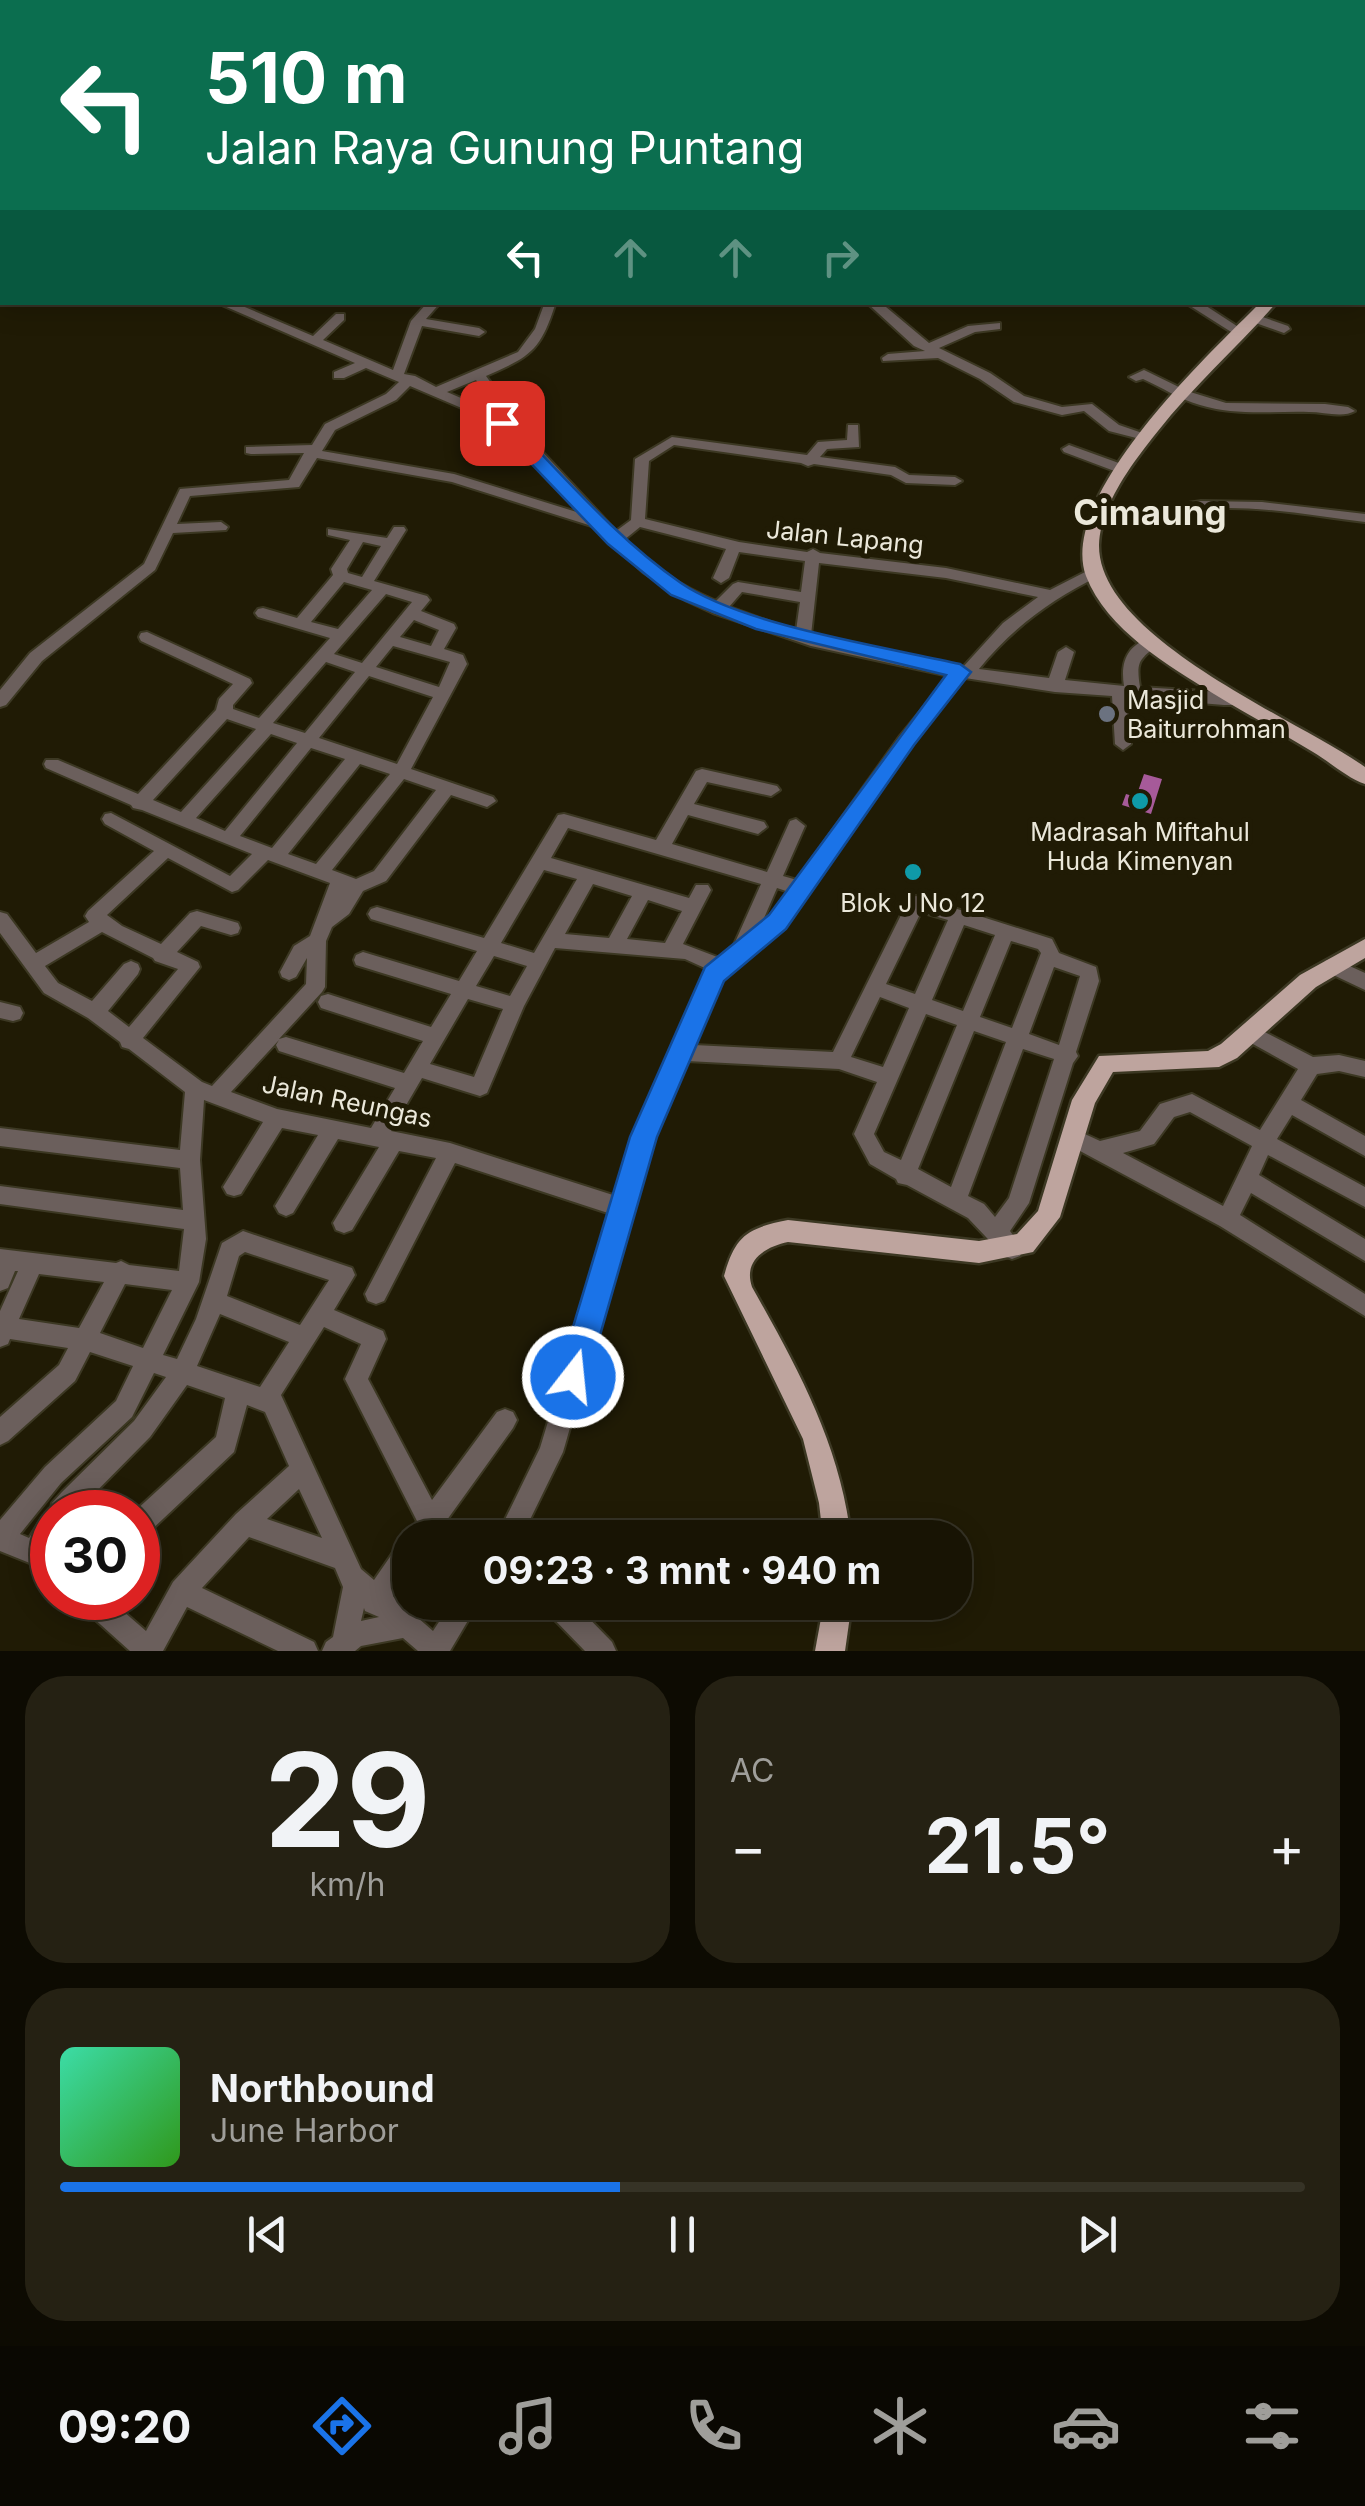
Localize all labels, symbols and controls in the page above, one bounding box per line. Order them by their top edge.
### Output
text: 510 m [205,35,408,120]
icon: left [40,40,170,170]
text: Jalan Raya Gunung Puntang [205,120,804,175]
icon: left [498,230,553,285]
icon: ahead [603,230,658,285]
icon: ahead [708,230,763,285]
icon: right [813,230,868,285]
pin [460,381,545,466]
icon: arrive [475,396,530,451]
district label: Cimaung [1073,491,1227,533]
street label: Jalan Lapang [765,514,925,560]
place label: Masjid Baiturrohman [1127,685,1286,744]
marker: Masjid Baiturrohman [1096,703,1118,725]
marker: Madrasah Miftahul Huda Kimenyan [1129,790,1151,812]
place label: Madrasah Miftahul Huda Kimenyan [1030,817,1250,876]
marker: Blok J No 12 [902,861,924,883]
place label: Blok J No 12 [840,888,986,918]
street label: Jalan Reungas [259,1068,435,1134]
position arrow [521,1325,625,1429]
speed limit sign: 30 [30,1490,160,1620]
text: 09:23 · 3 mnt · 940 m [483,1547,881,1593]
text: 29 [264,1721,431,1878]
text: AC [730,1751,774,1790]
text: 21.5° [924,1800,1111,1891]
text: − [730,1814,766,1880]
text: + [1269,1814,1305,1880]
text: km/h [309,1865,386,1904]
text: Northbound [210,2065,435,2111]
text: June Harbor [210,2111,399,2150]
icon: previous [240,2207,295,2262]
icon: pause [655,2207,710,2262]
icon: next [1070,2207,1125,2262]
icon: directions [307,2391,377,2461]
icon: music [493,2391,563,2461]
icon: phone [679,2391,749,2461]
icon: climate [865,2391,935,2461]
icon: car [1051,2391,1121,2461]
icon: filters [1237,2391,1307,2461]
text: 09:20 [58,2399,191,2454]

